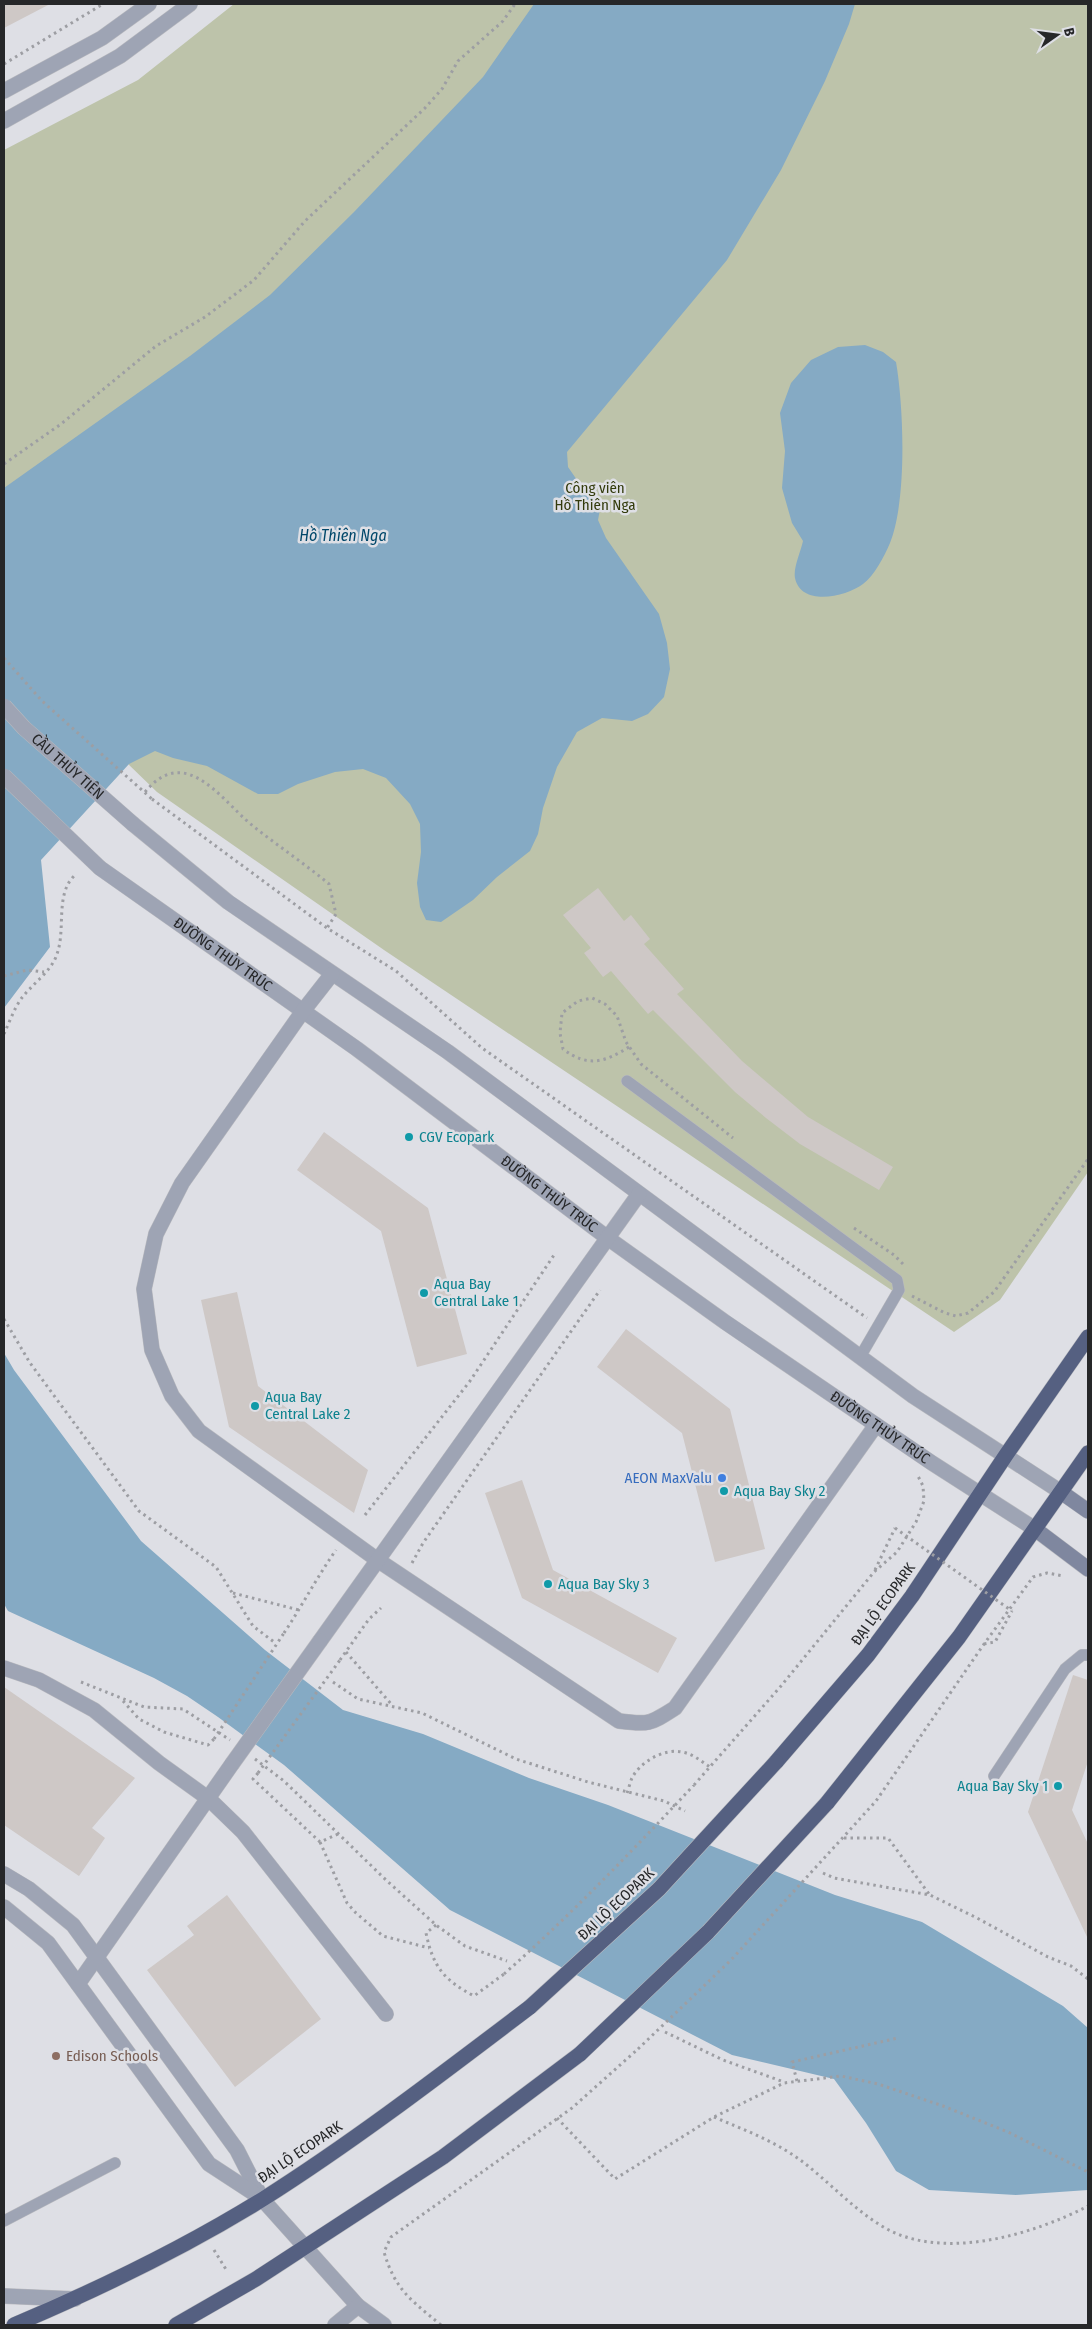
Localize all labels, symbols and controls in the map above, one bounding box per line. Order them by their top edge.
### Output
north arrow [1032,10,1082,60]
text: B [1060,26,1078,38]
park label: Công viên Hồ Thiên Nga [554,479,636,514]
water label: Hồ Thiên Nga [299,525,387,545]
street label: CẦU THỦY TIÊN [28,730,108,803]
street label: ĐƯỜNG THỦY TRÚC [170,913,276,995]
place label: CGV Ecopark [419,1128,494,1146]
marker: CGV Ecopark [403,1131,415,1143]
street label: ĐƯỜNG THỦY TRÚC [497,1152,601,1236]
place label: Aqua Bay Central Lake 1 [434,1275,519,1310]
marker: Aqua Bay Central Lake 1 [418,1287,430,1299]
street label: ĐƯỜNG THỦY TRÚC [827,1387,933,1468]
place label: Aqua Bay Central Lake 2 [265,1388,351,1423]
marker: Aqua Bay Central Lake 2 [249,1400,261,1412]
place label: AEON MaxValu [625,1469,712,1487]
marker: AEON MaxValu [716,1472,728,1484]
place label: Aqua Bay Sky 2 [734,1482,826,1500]
marker: Aqua Bay Sky 2 [718,1485,730,1497]
street label: ĐẠI LỘ ECOPARK [847,1559,919,1649]
place label: Aqua Bay Sky 3 [558,1575,650,1593]
marker: Aqua Bay Sky 3 [542,1578,554,1590]
place label: Aqua Bay Sky 1 [957,1777,1048,1795]
marker: Aqua Bay Sky 1 [1052,1780,1064,1792]
street label: ĐẠI LỘ ECOPARK [574,1864,658,1944]
place label: Edison Schools [66,2047,158,2065]
marker: Edison Schools [50,2050,62,2062]
street label: ĐẠI LỘ ECOPARK [255,2117,346,2187]

